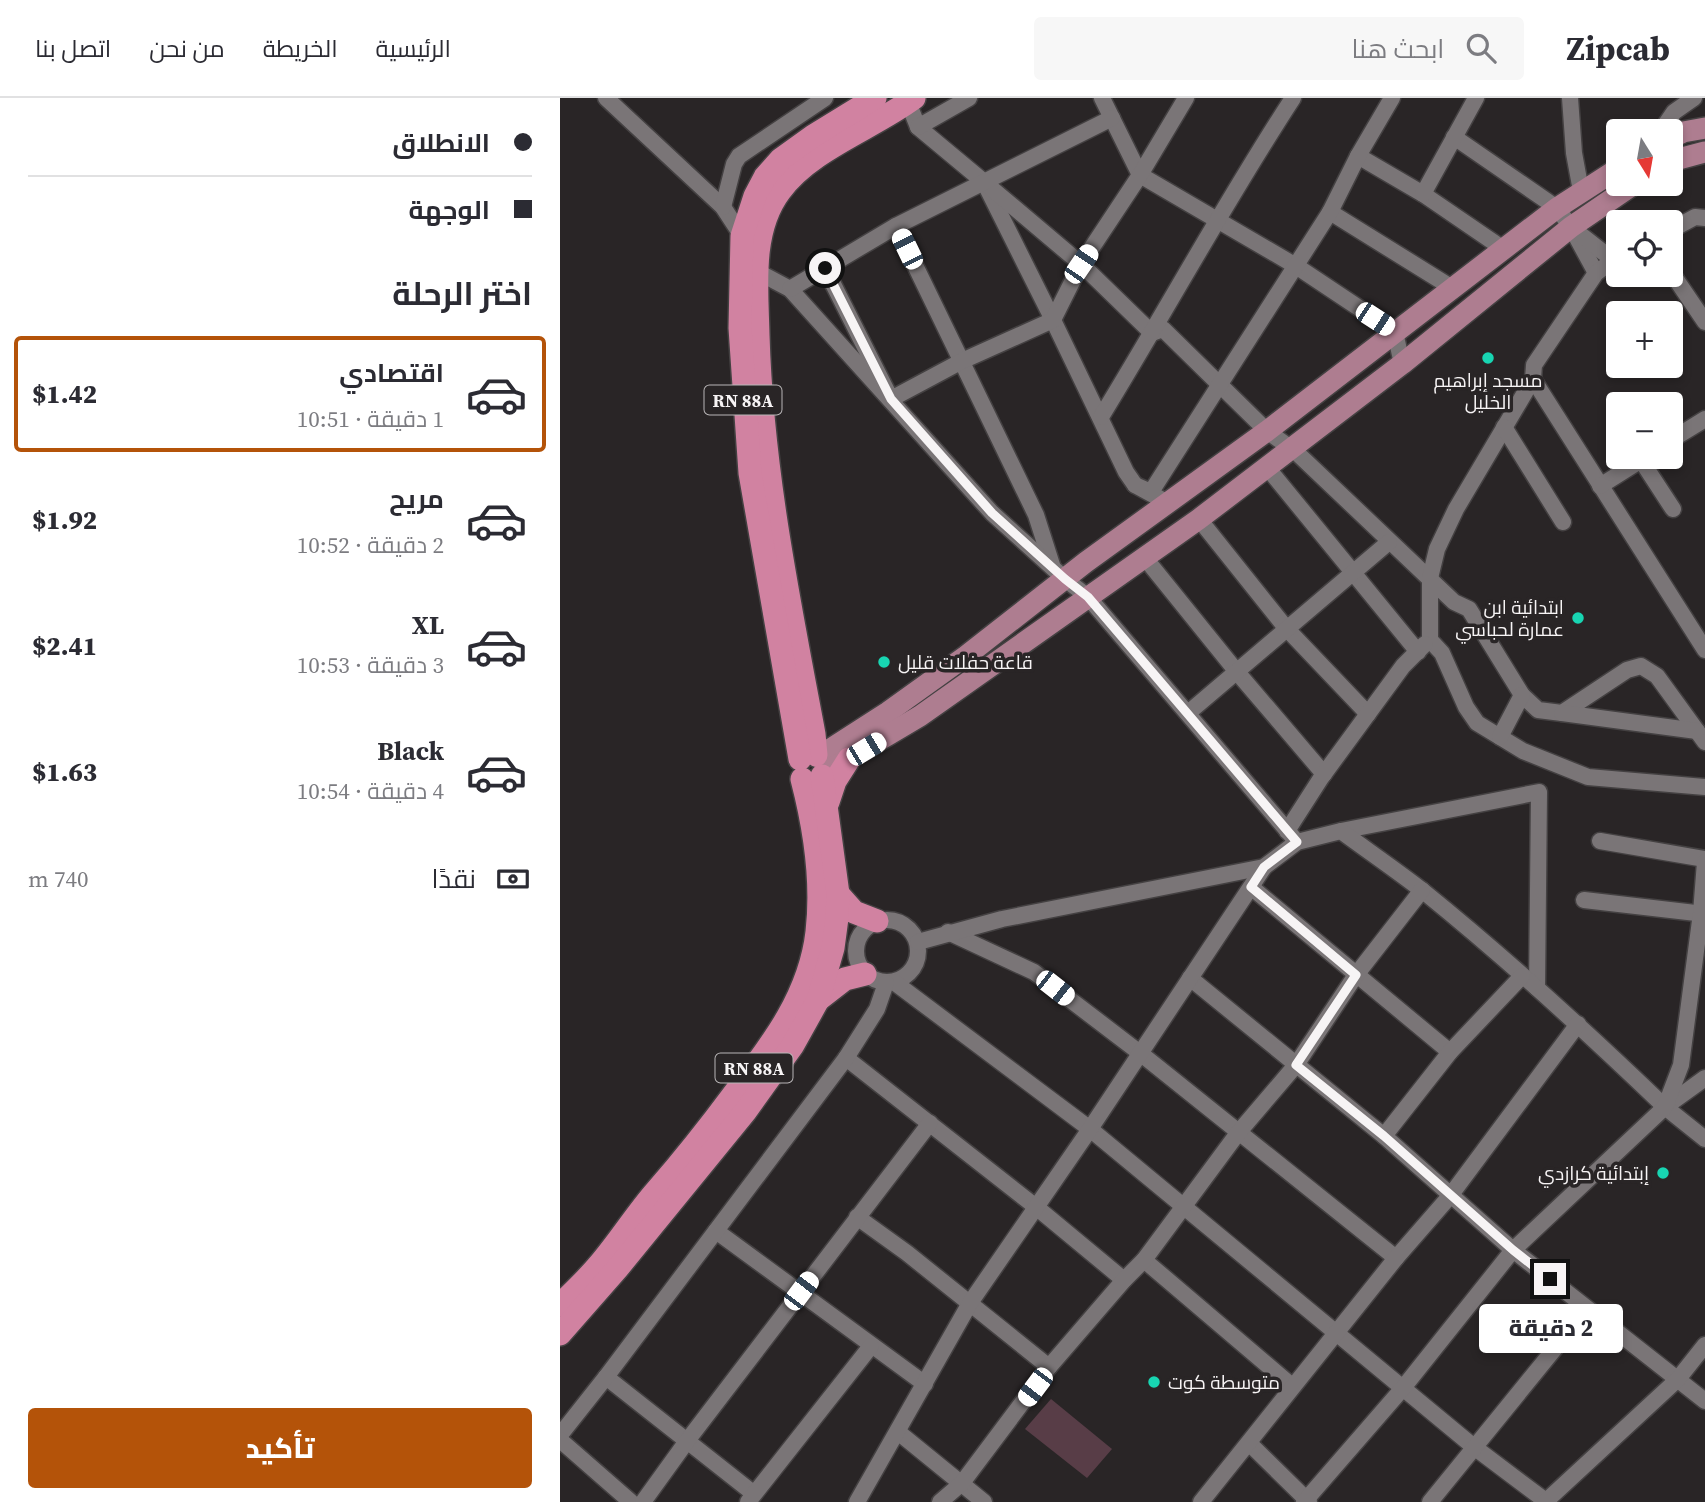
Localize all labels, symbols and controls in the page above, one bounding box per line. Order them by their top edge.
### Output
search box [1034,17,1524,80]
text: Zipcab [1566,26,1670,71]
icon: search [1462,29,1500,67]
text: ابحث هنا [1351,31,1444,67]
text: اتصل بنا [35,32,111,65]
text: من نحن [149,32,225,65]
text: الخريطة [263,32,338,65]
text: الرئيسية [376,32,451,65]
north arrow [1606,119,1684,196]
map controls [1606,119,1683,469]
text: الانطلاق [392,125,490,161]
text: الوجهة [409,192,490,228]
button: locate [1606,210,1683,287]
car [889,226,926,272]
car [1061,241,1102,287]
route start [809,252,841,284]
text: اختر الرحلة [392,272,532,316]
car [1352,299,1399,339]
button: + [1606,301,1683,378]
marker: مسجد إبراهيم الخليل [1480,350,1496,366]
text: اقتصادي [339,355,444,391]
icon: car [465,363,528,426]
place label: مسجد إبراهيم الخليل [1434,367,1542,415]
text: $1.42 [32,376,97,412]
road number: RN 88A [704,386,782,414]
button: − [1606,392,1683,469]
text: 1 دقيقة · 10:51 [297,403,444,435]
text: مريح [389,481,444,517]
icon: car [465,489,528,552]
text: $1.92 [32,502,97,538]
text: 2 دقيقة · 10:52 [297,529,444,561]
place label: ابتدائية ابن عمارة لحباسي [1455,594,1564,644]
text: XL [412,607,444,643]
marker: ابتدائية ابن عمارة لحباسي [1570,610,1586,626]
icon: car [465,615,528,678]
text: $2.41 [32,628,97,664]
text: 3 دقيقة · 10:53 [297,649,444,681]
place label: قاعة حفلات قليل [898,649,1033,675]
marker: قاعة حفلات قليل [876,654,892,670]
car [843,729,890,769]
text: Black [377,733,444,769]
icon: car [465,741,528,804]
text: $1.63 [32,754,97,790]
text: 4 دقيقة · 10:54 [297,775,444,807]
icon: cash [494,860,532,898]
text: نقدًا [432,861,476,897]
text: 740 m [28,863,89,895]
car [1032,967,1079,1009]
road number: RN 88A [716,1054,792,1083]
place label: إبتدائية كرازدي [1538,1160,1649,1188]
marker: إبتدائية كرازدي [1655,1165,1671,1181]
route end [1534,1263,1566,1295]
car [780,1268,823,1314]
callout: 2 دقيقة [1478,1304,1622,1352]
text: 2 دقيقة [1509,1312,1593,1344]
car [1014,1364,1057,1410]
place label: متوسطة كوت [1168,1369,1280,1395]
marker: متوسطة كوت [1146,1374,1162,1390]
button: تأكيد [28,1408,532,1488]

